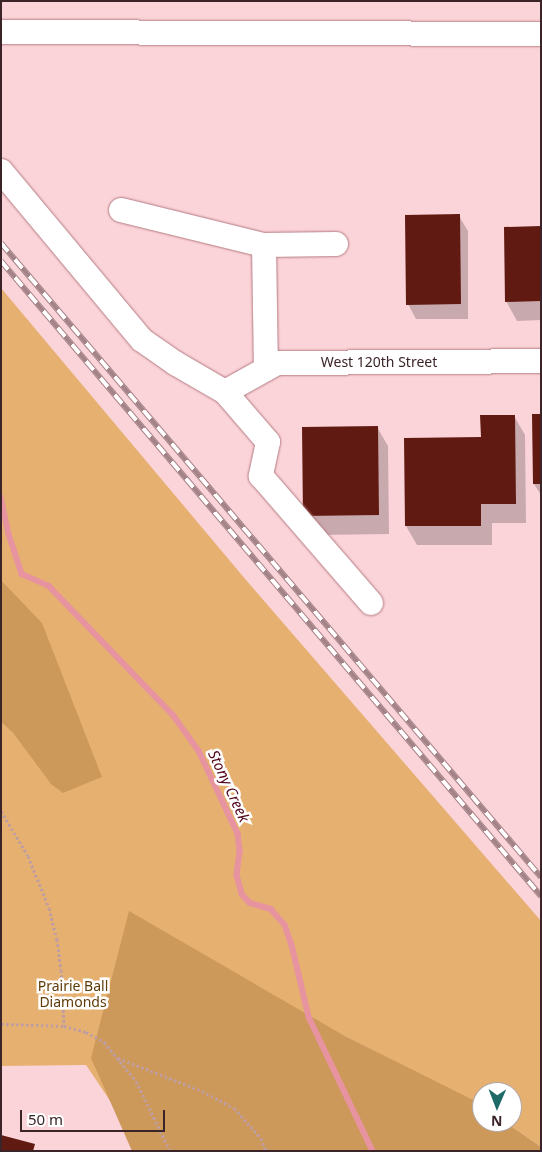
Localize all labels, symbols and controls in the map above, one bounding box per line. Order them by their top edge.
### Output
street label: West 120th Street [321,354,437,370]
water label: Stony Creek [204,747,254,825]
park label: Prairie Ball Diamonds [38,978,108,1010]
north arrow [472,1082,522,1132]
scale bar [22,1100,168,1132]
text: 50 m [28,1109,63,1129]
text: N [491,1112,503,1131]

